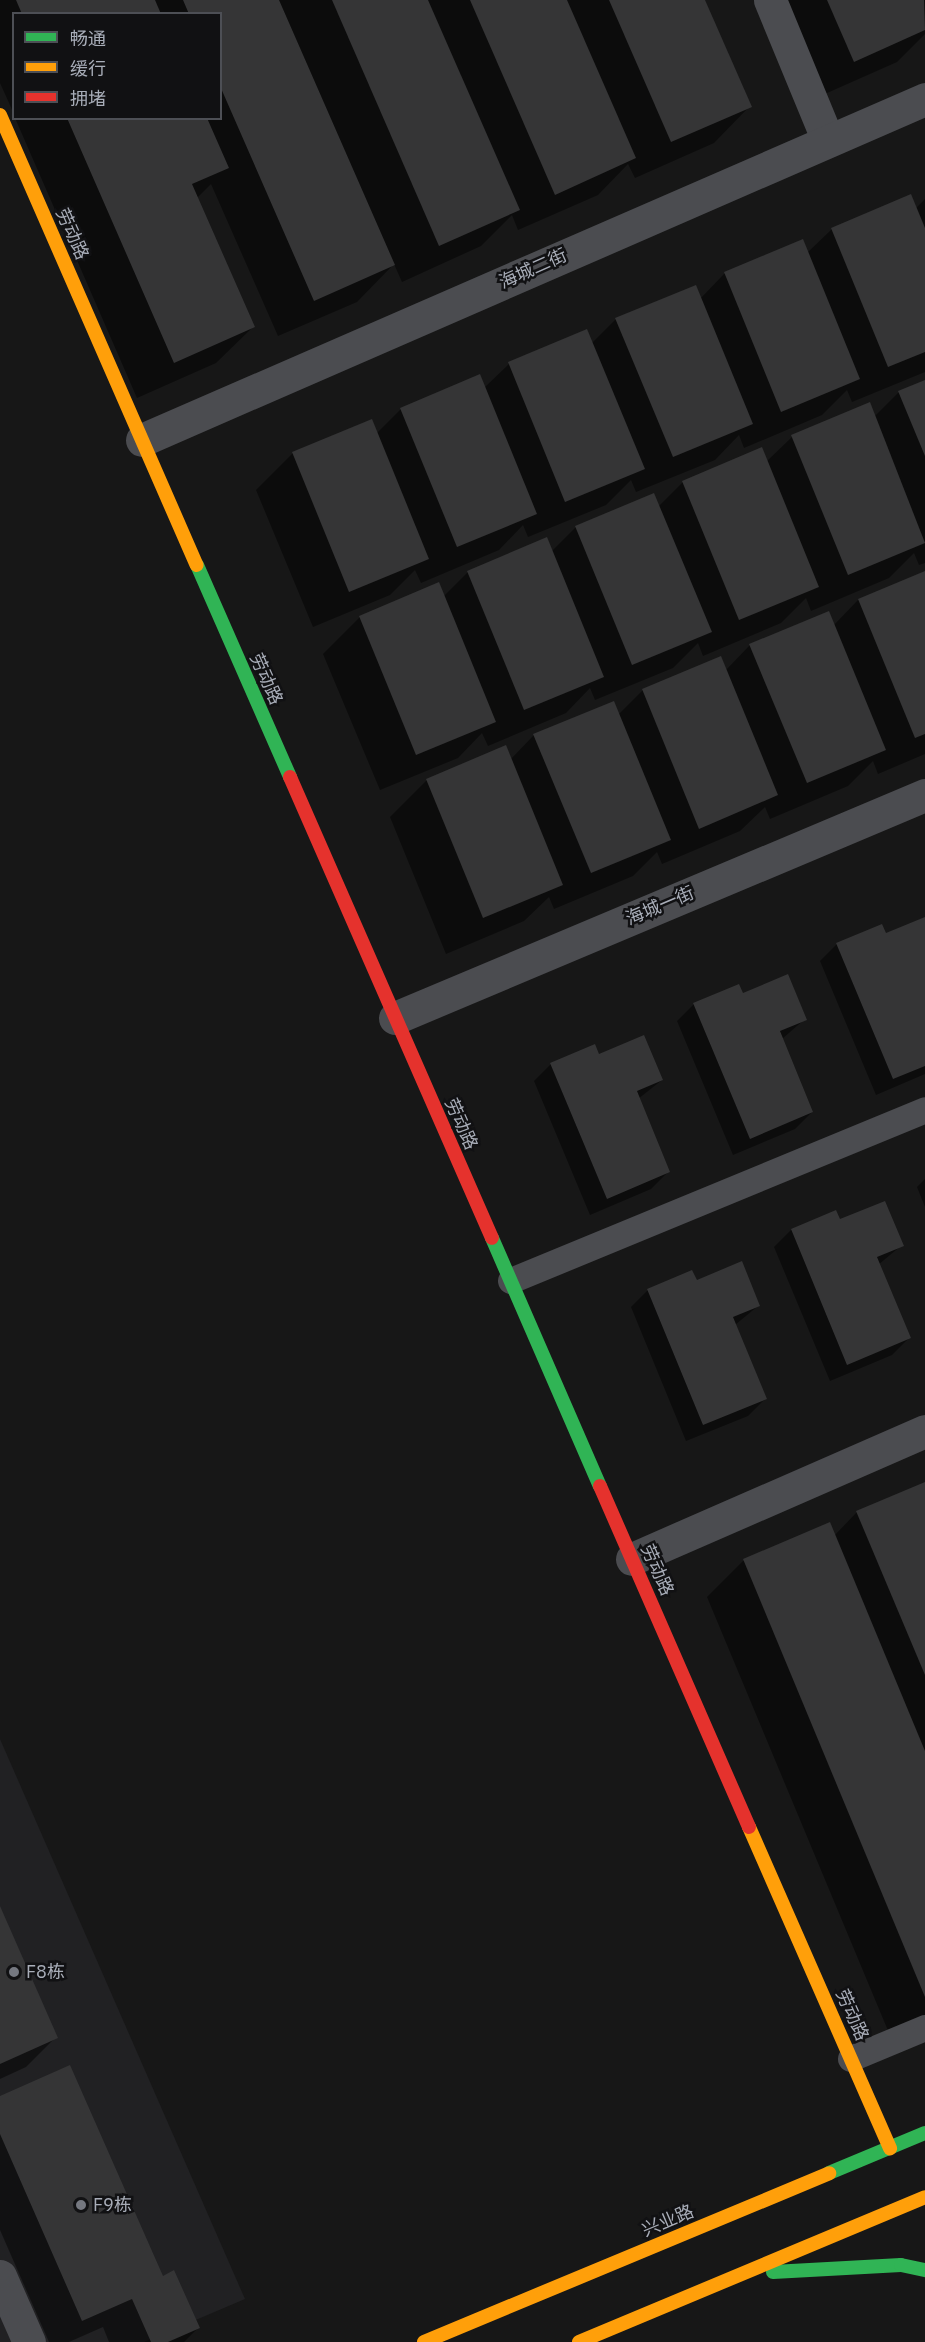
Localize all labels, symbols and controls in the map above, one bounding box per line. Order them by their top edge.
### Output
legend [12,12,222,120]
text: 畅通 [70,27,106,50]
text: 缓行 [70,57,106,80]
text: 拥堵 [70,87,106,110]
street label: 劳动路 [51,205,93,263]
street label: 海城二街 [496,244,570,294]
street label: 劳动路 [245,650,287,708]
street label: 海城一街 [623,882,697,930]
street label: 劳动路 [440,1095,482,1153]
street label: 劳动路 [636,1541,678,1599]
place label: F8栋 [26,1961,65,1983]
marker: F8栋 [7,1965,21,1979]
street label: 劳动路 [831,1986,873,2044]
place label: F9栋 [93,2194,132,2216]
marker: F9栋 [74,2198,88,2212]
street label: 兴业路 [639,2201,697,2241]

